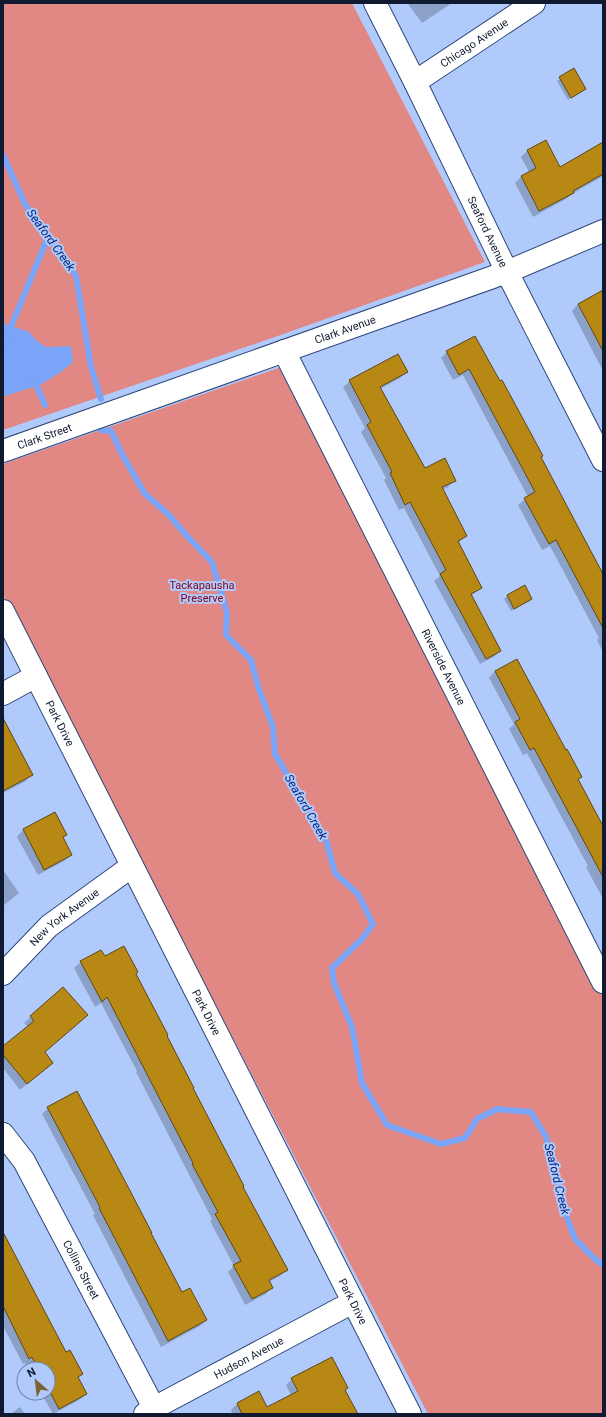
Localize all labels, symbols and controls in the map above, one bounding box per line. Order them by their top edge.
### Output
street label: Chicago Avenue [438,16,511,70]
street label: Seaford Avenue [464,195,510,270]
water label: Seaford Creek [24,206,79,275]
street label: Clark Avenue [313,313,378,347]
street label: Clark Street [16,421,74,452]
park label: Tackapausha Preserve [169,579,235,605]
street label: Riverside Avenue [419,627,468,707]
street label: Park Drive [42,699,77,749]
water label: Seaford Creek [282,772,331,843]
street label: New York Avenue [27,886,102,949]
street label: Park Drive [189,988,223,1038]
water label: Seaford Creek [541,1142,573,1217]
street label: Collins Street [60,1238,102,1302]
street label: Park Drive [335,1277,370,1327]
street label: Hudson Avenue [212,1334,286,1382]
north arrow [16,1361,56,1401]
text: N [25,1365,38,1380]

